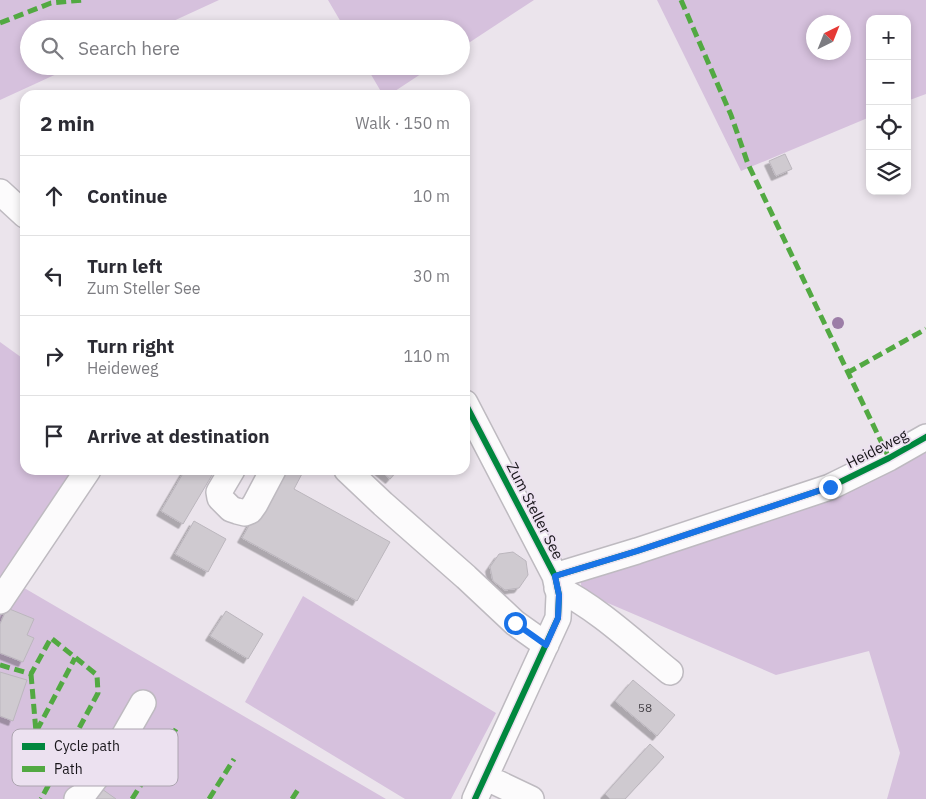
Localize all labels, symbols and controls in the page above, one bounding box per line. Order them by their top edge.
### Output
north arrow [806,15,851,60]
map controls [866,15,911,195]
button: + [866,15,911,60]
search box [20,20,470,75]
icon: search [38,34,66,62]
text: Search here [78,36,180,60]
button: − [866,60,911,105]
button: locate [866,105,911,150]
text: 2 min [40,109,95,137]
text: Walk · 150 m [355,113,450,133]
button: layers [866,150,911,195]
icon: ahead [40,182,68,210]
text: Continue [87,184,167,208]
text: 10 m [413,186,450,206]
text: Turn left [87,254,163,278]
icon: left [40,262,68,290]
text: 30 m [413,266,450,286]
text: Zum Steller See [87,278,201,298]
text: Turn right [87,334,174,358]
icon: right [40,342,68,370]
text: 110 m [403,346,450,366]
text: Heideweg [87,358,159,378]
icon: arrive [40,422,68,450]
text: Arrive at destination [87,424,270,448]
street label: Heideweg [843,425,911,472]
street label: Zum Steller See [503,459,568,563]
route end [819,476,842,499]
route start [504,612,527,635]
house number: 58 [638,700,652,715]
legend [12,729,178,786]
text: Cycle path [54,737,120,755]
text: Path [54,760,83,778]

